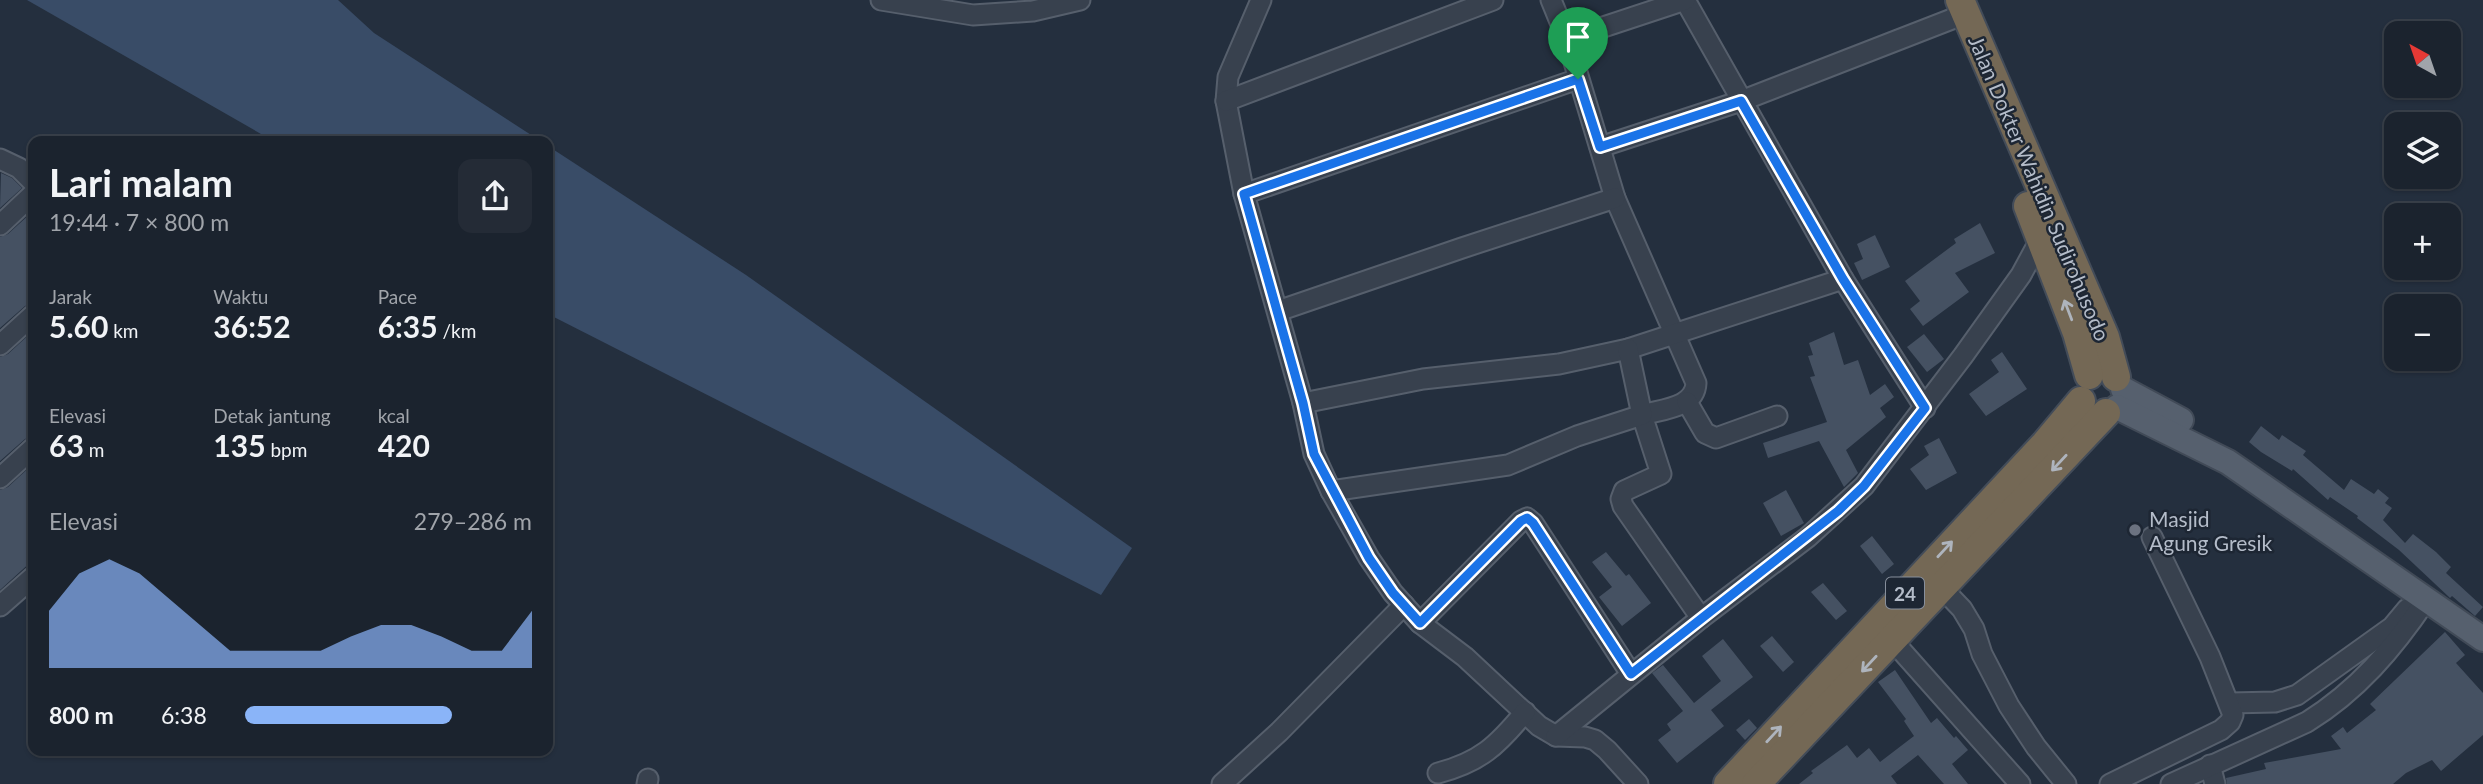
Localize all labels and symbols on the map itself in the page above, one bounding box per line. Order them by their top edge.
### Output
pin [1548,7,1608,79]
north arrow [2384,21,2460,98]
street label: Jalan Dokter Wahidin Sudirohusodo [1964,32,2116,344]
one-way arrow [2061,299,2073,321]
one-way arrow [2051,454,2068,471]
place label: Masjid Agung Gresik [2149,506,2272,555]
marker: Masjid Agung Gresik [2127,522,2143,538]
one-way arrow [1937,541,1954,558]
road number: 24 [1886,578,1924,608]
one-way arrow [1861,655,1878,672]
one-way arrow [1766,725,1782,743]

